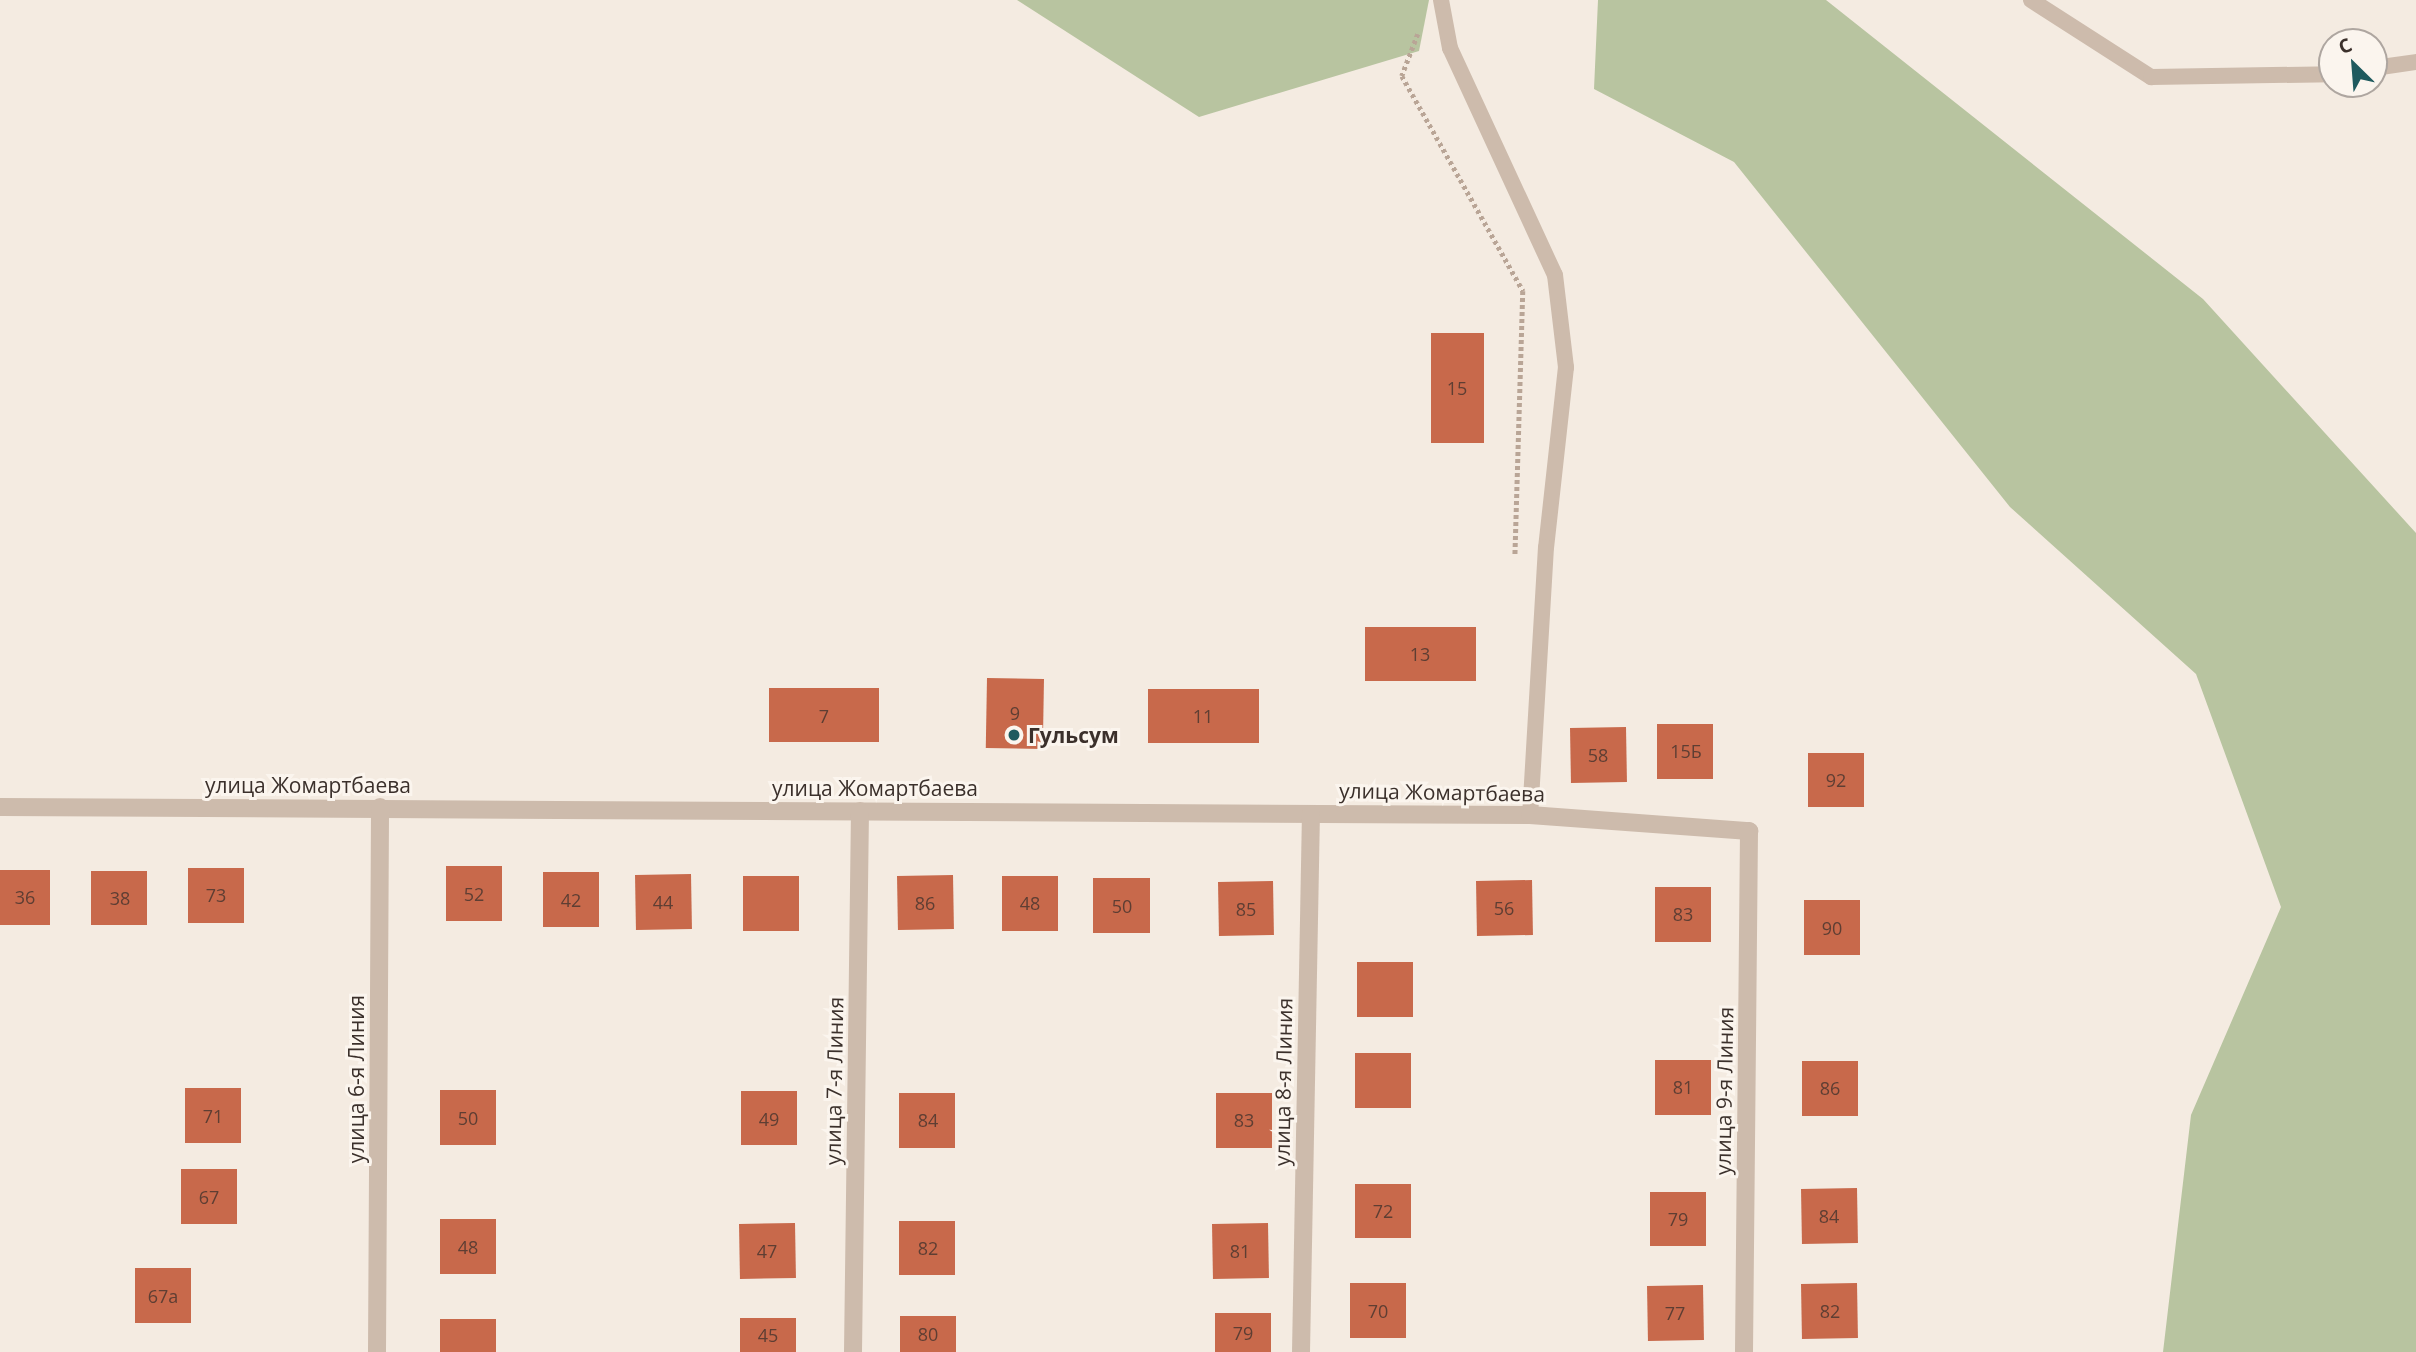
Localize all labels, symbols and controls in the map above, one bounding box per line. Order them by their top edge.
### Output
north arrow [2318,28,2388,98]
text: С [2334,31,2356,60]
house number: 15 [1447,377,1467,399]
house number: 13 [1410,643,1430,665]
house number: 9 [1010,702,1020,724]
house number: 7 [819,705,829,727]
house number: 11 [1193,705,1213,727]
place label: Гульсум [1028,722,1119,748]
marker: Гульсум [1006,727,1022,743]
house number: 15Б [1670,740,1702,762]
house number: 58 [1588,744,1608,766]
house number: 92 [1826,769,1846,791]
street label: улица Жомартбаева [205,772,411,798]
street label: улица Жомартбаева [772,775,978,801]
street label: улица Жомартбаева [1339,778,1545,806]
house number: 52 [464,883,484,905]
house number: 73 [206,884,226,906]
house number: 36 [15,886,35,908]
house number: 38 [110,887,130,909]
house number: 42 [561,889,581,911]
house number: 44 [653,891,673,913]
house number: 86 [915,892,935,914]
house number: 48 [1020,892,1040,914]
house number: 50 [1112,895,1132,917]
house number: 56 [1494,897,1514,919]
house number: 85 [1236,898,1256,920]
house number: 83 [1673,903,1693,925]
house number: 90 [1822,917,1842,939]
street label: улица 6-я Линия [343,995,369,1163]
street label: улица 7-я Линия [820,997,848,1165]
street label: улица 8-я Линия [1269,998,1297,1166]
street label: улица 9-я Линия [1710,1007,1738,1175]
house number: 81 [1673,1076,1693,1098]
house number: 86 [1820,1077,1840,1099]
house number: 71 [203,1105,223,1127]
house number: 50 [458,1107,478,1129]
house number: 49 [759,1108,779,1130]
house number: 84 [918,1109,938,1131]
house number: 83 [1234,1109,1254,1131]
house number: 67 [199,1186,219,1208]
house number: 72 [1373,1200,1393,1222]
house number: 84 [1819,1205,1839,1227]
house number: 79 [1668,1208,1688,1230]
house number: 48 [458,1236,478,1258]
house number: 82 [918,1237,938,1259]
house number: 47 [757,1240,777,1262]
house number: 81 [1230,1240,1250,1262]
house number: 67а [148,1285,178,1307]
house number: 70 [1368,1300,1388,1322]
house number: 82 [1820,1300,1840,1322]
house number: 77 [1665,1302,1685,1324]
house number: 79 [1233,1322,1253,1344]
house number: 80 [918,1323,938,1345]
house number: 45 [758,1324,778,1346]

